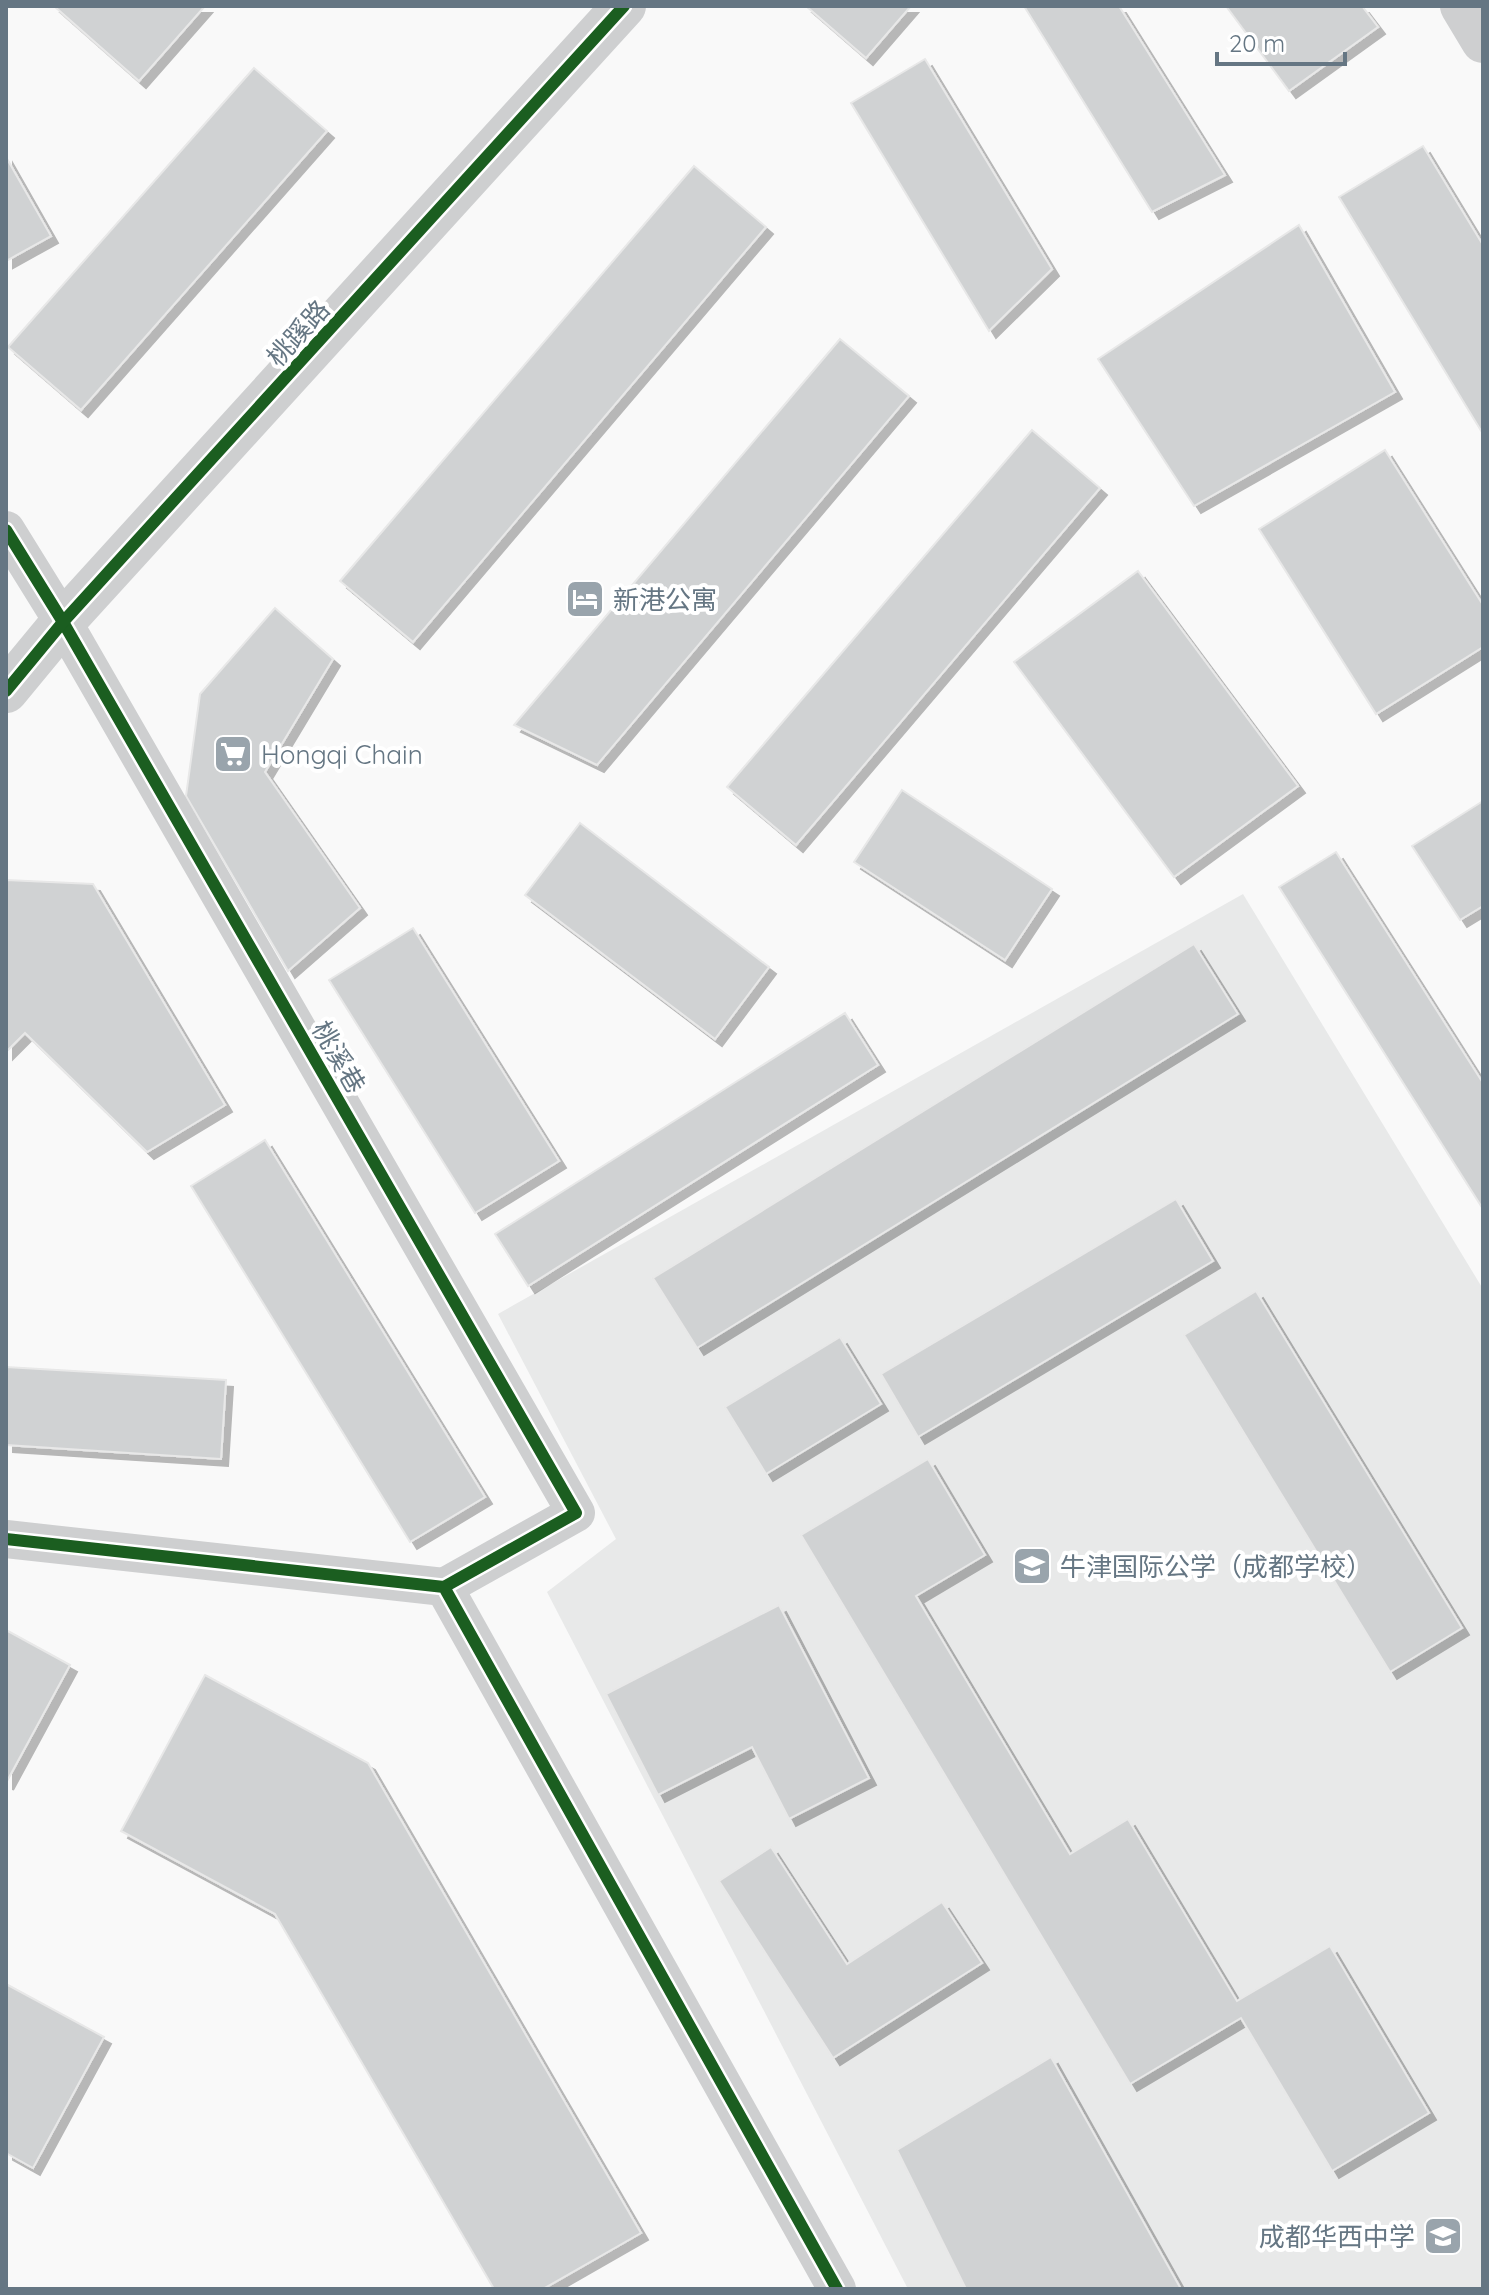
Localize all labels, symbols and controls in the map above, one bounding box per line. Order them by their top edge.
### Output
scale bar [1217,16,1345,66]
text: 20 m [1229,28,1285,58]
street label: 桃蹊路 [260,293,336,373]
hotel icon: 新港公寓 [564,578,606,620]
place label: 新港公寓 [613,583,717,616]
supermarket icon: Hongqi Chain [212,733,254,775]
place label: Hongqi Chain [261,738,423,771]
street label: 桃溪巷 [305,1015,373,1099]
school or university icon: 牛津国际公学（成都学校） [1011,1545,1053,1587]
place label: 牛津国际公学（成都学校） [1060,1550,1372,1583]
school or university icon: 成都华西中学 [1422,2215,1464,2257]
place label: 成都华西中学 [1259,2220,1415,2253]

